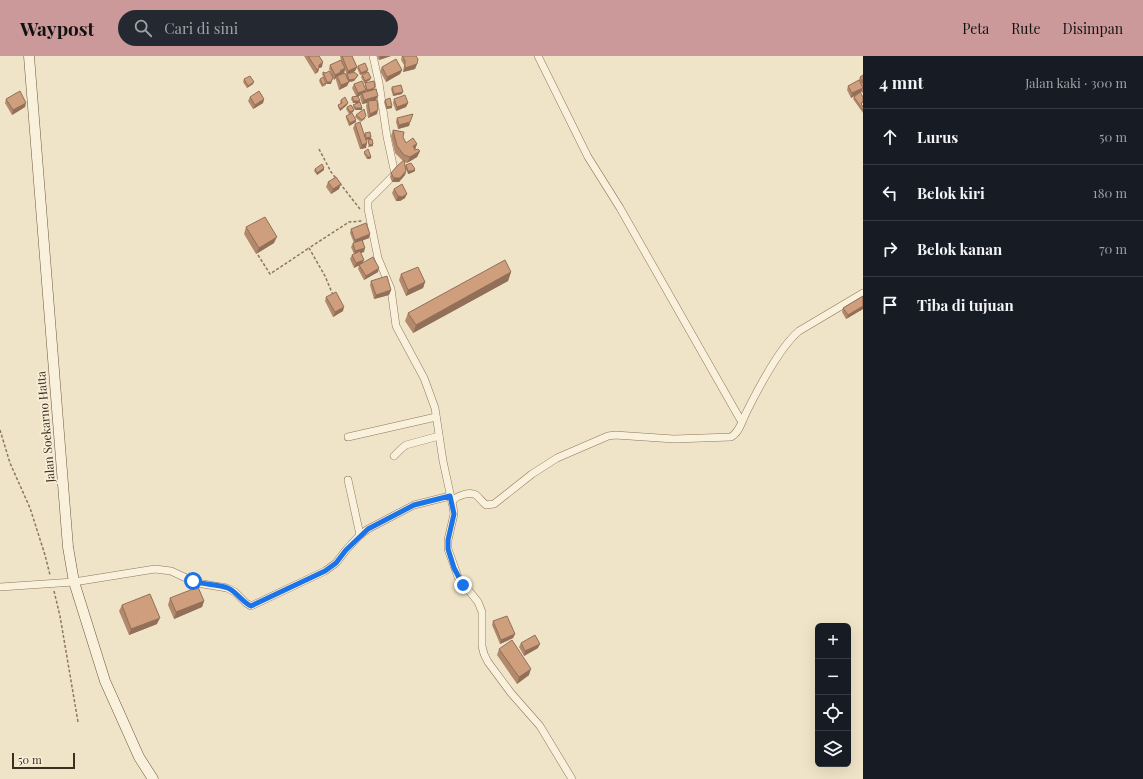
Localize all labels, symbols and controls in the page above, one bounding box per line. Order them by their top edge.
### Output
search box [118,10,398,46]
text: Waypost [20,15,94,41]
icon: search [132,17,154,39]
text: Cari di sini [164,18,238,38]
text: Peta [962,19,989,38]
text: Rute [1011,19,1041,38]
text: Disimpan [1063,19,1123,38]
text: 4 mnt [879,71,924,93]
text: Jalan kaki · 300 m [1025,74,1127,91]
icon: ahead [879,126,901,148]
text: Lurus [917,127,958,147]
text: 50 m [1099,128,1127,145]
icon: left [879,182,901,204]
text: Belok kiri [917,183,985,203]
text: 180 m [1093,184,1127,201]
icon: right [879,238,901,260]
text: Belok kanan [917,239,1002,259]
text: 70 m [1099,240,1127,257]
icon: arrive [879,294,901,316]
text: Tiba di tujuan [917,295,1014,315]
street label: Jalan Soekarno Hatta [32,371,58,484]
route start [184,572,202,590]
route end [454,576,472,594]
map controls [815,623,851,767]
button: + [815,623,851,659]
button: − [815,659,851,695]
button: locate [815,695,851,731]
button: layers [815,731,851,767]
scale bar [12,751,75,770]
text: 50 m [18,752,42,767]

